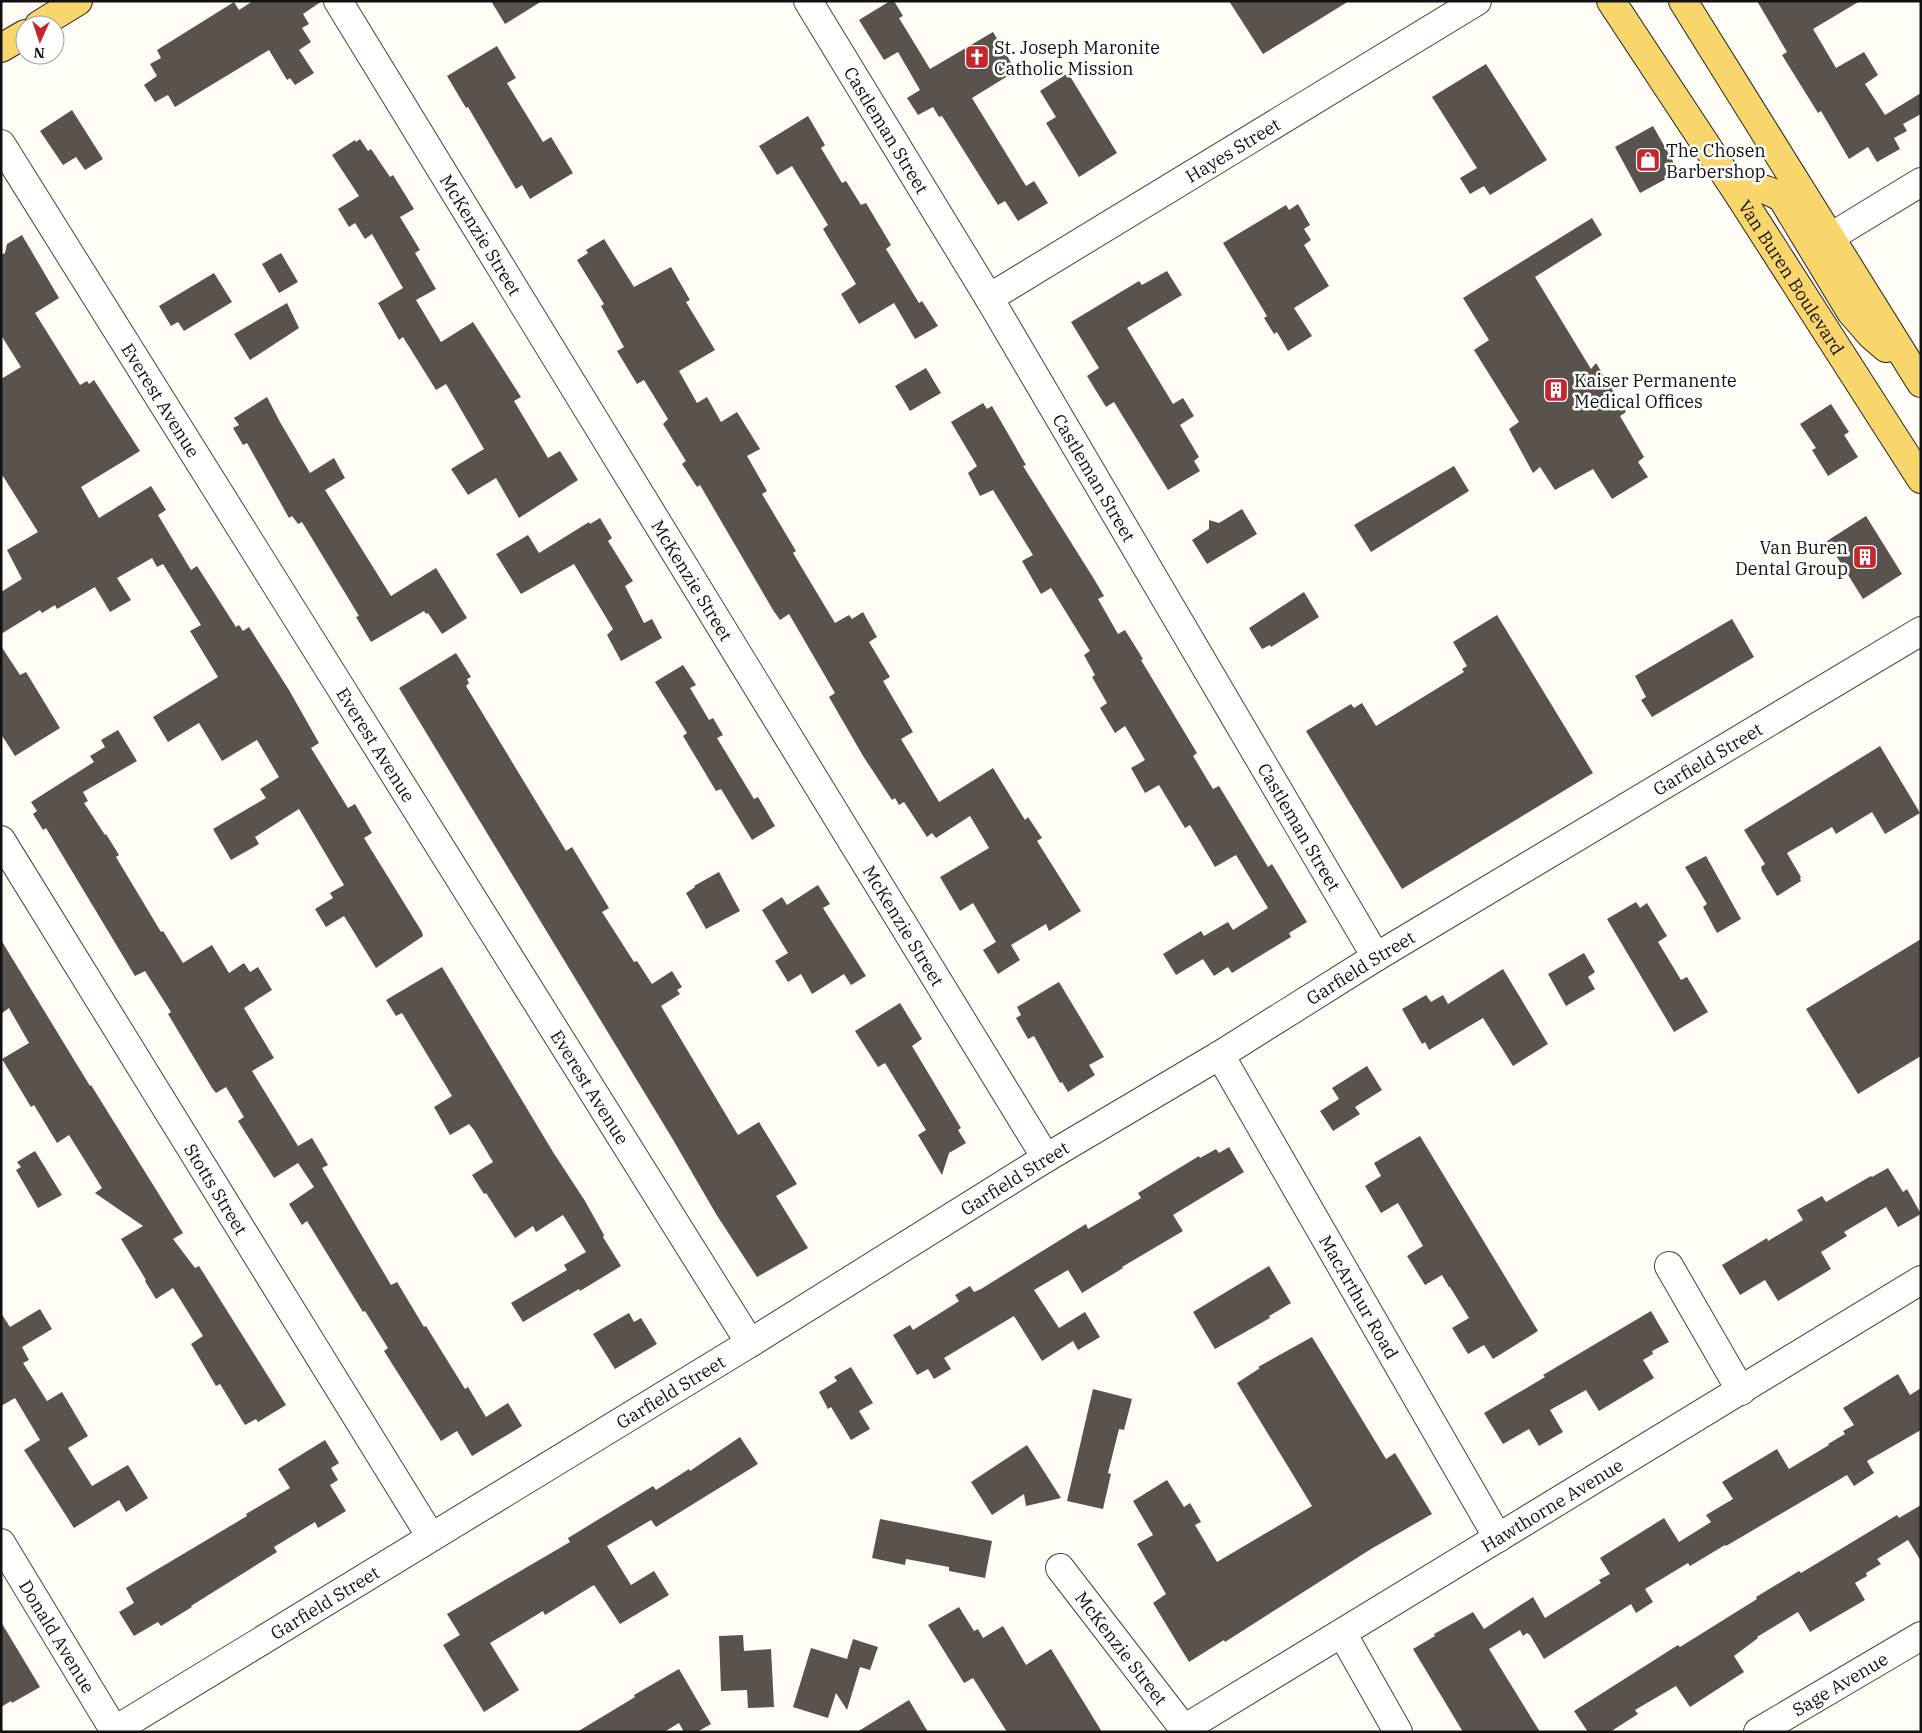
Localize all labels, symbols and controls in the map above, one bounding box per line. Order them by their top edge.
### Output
north arrow [15,15,65,65]
place label: St. Joseph Maronite Catholic Mission [994,36,1160,80]
text: N [33,44,45,62]
church icon: St. Joseph Maronite Catholic Mission [964,44,990,70]
street label: Castleman Street [839,62,934,198]
street label: Hayes Street [1181,112,1284,187]
place label: The Chosen Barbershop [1666,139,1766,183]
shop icon: The Chosen Barbershop [1635,147,1661,173]
street label: McKenzie Street [435,170,527,299]
street label: Van Buren Boulevard [1734,195,1850,359]
street label: Everest Avenue [117,339,205,462]
place label: Kaiser Permanente Medical Offices [1574,369,1737,413]
building icon: Kaiser Permanente Medical Offices [1543,377,1569,403]
street label: Castleman Street [1048,409,1141,546]
street label: McKenzie Street [647,515,738,645]
place label: Van Buren Dental Group [1735,536,1848,580]
building icon: Van Buren Dental Group [1852,544,1878,570]
street label: Everest Avenue [332,683,420,806]
street label: Garfield Street [1649,717,1766,800]
street label: Castleman Street [1253,759,1346,895]
street label: McKenzie Street [858,861,950,990]
street label: Garfield Street [1302,925,1419,1010]
street label: Everest Avenue [546,1026,635,1149]
street label: Garfield Street [956,1136,1073,1220]
street label: Stotts Street [179,1139,253,1239]
street label: MacArthur Road [1314,1231,1404,1363]
street label: Garfield Street [612,1350,729,1433]
street label: Hawthorne Avenue [1477,1453,1627,1557]
street label: Garfield Street [266,1560,383,1644]
street label: Donald Avenue [14,1576,100,1697]
street label: McKenzie Street [1070,1586,1173,1710]
street label: Sage Avenue [1788,1647,1892,1721]

